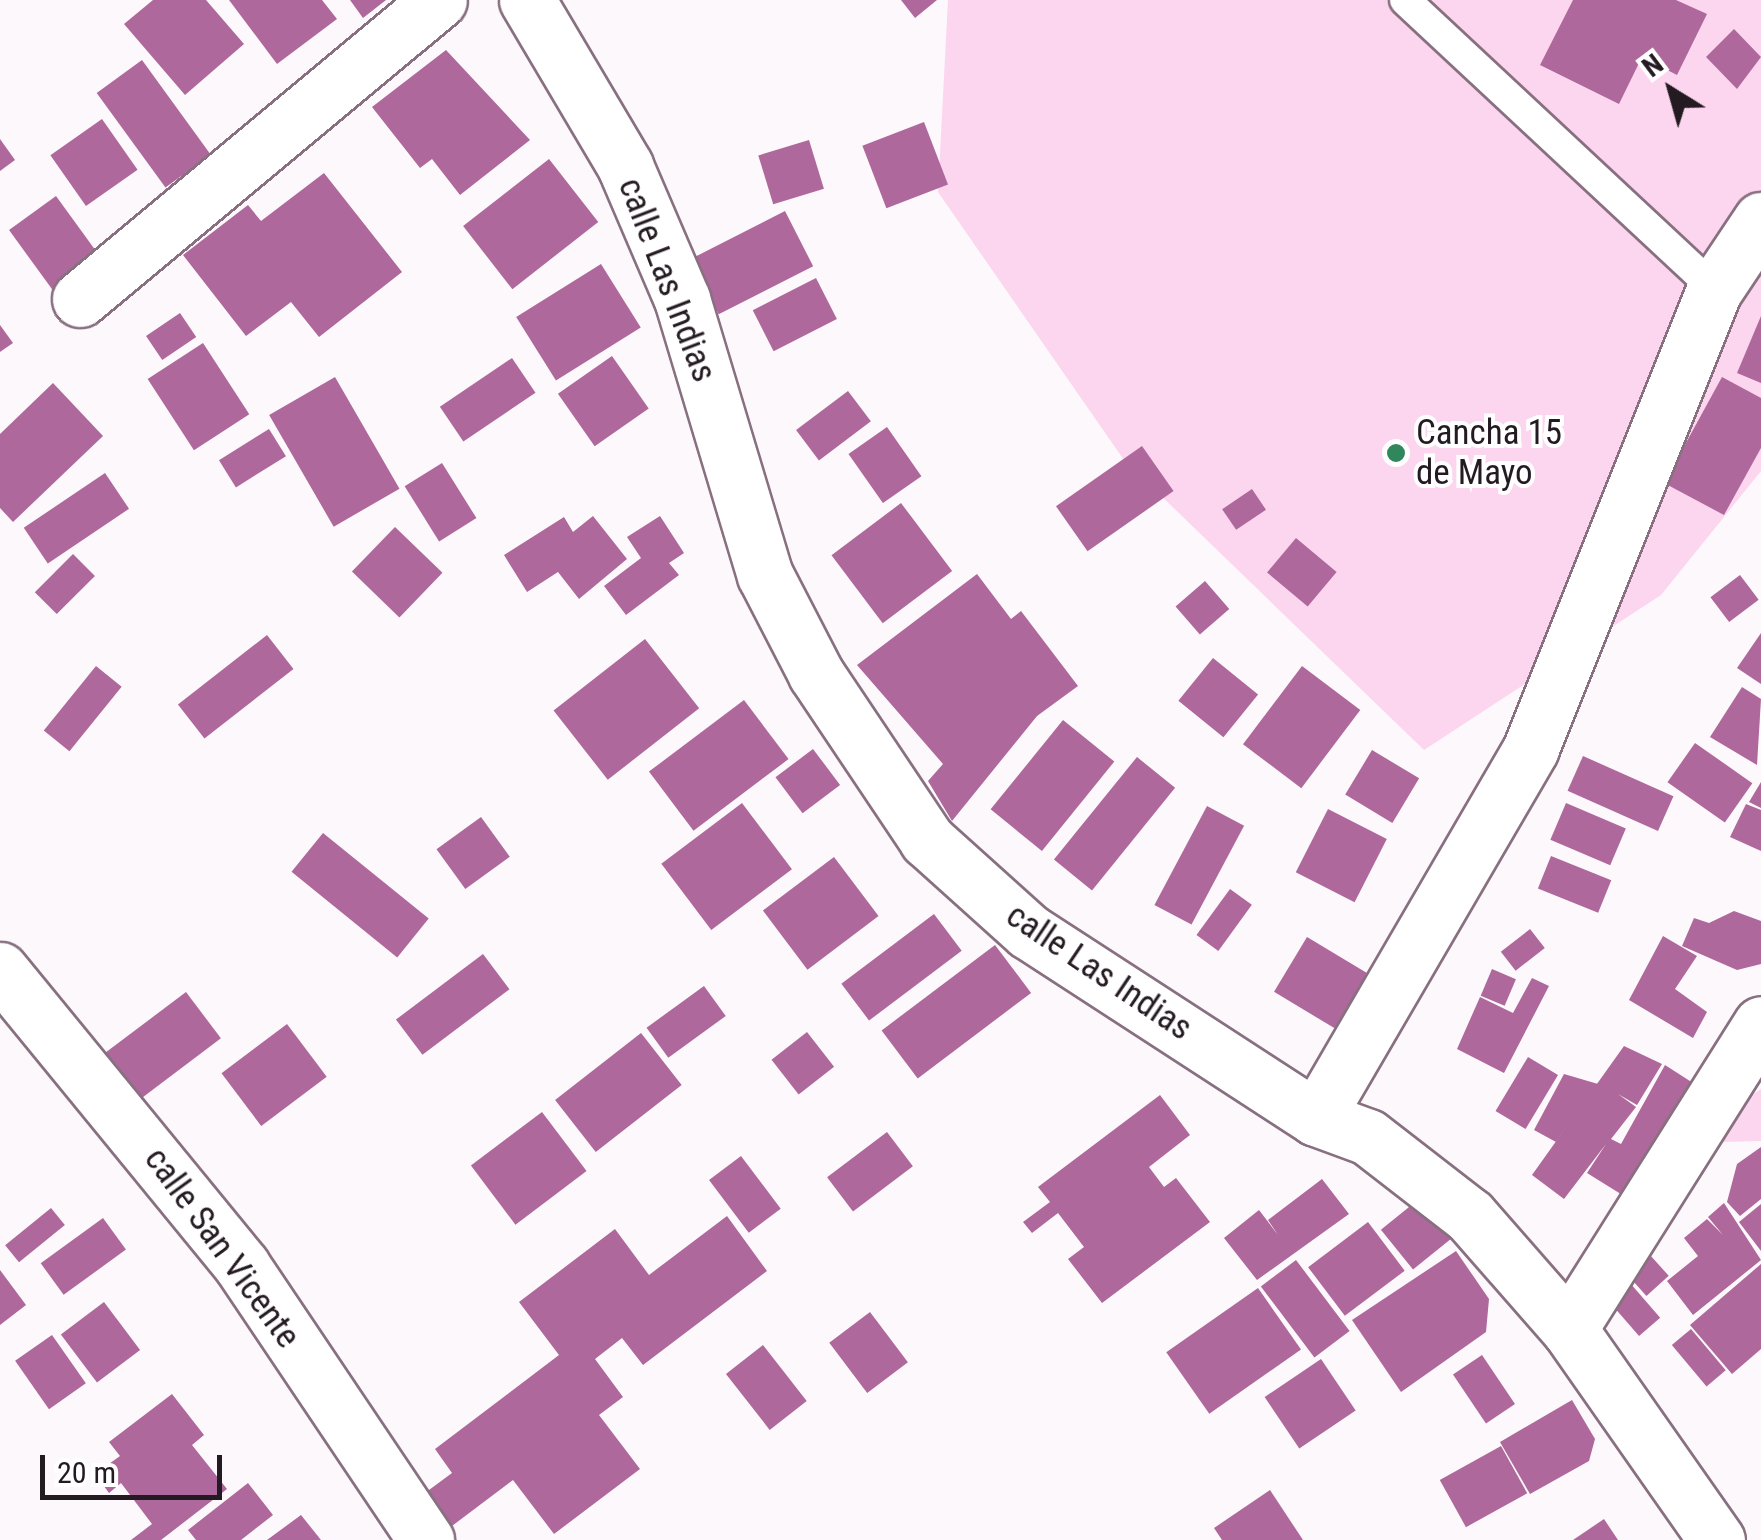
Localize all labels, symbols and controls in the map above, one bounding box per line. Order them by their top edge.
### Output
north arrow [1621,40,1721,140]
text: N [1636,47,1669,84]
street label: calle Las Indias [609,172,725,388]
place label: Cancha 15 de Mayo [1416,412,1562,494]
marker: Cancha 15 de Mayo [1385,442,1407,464]
street label: calle Las Indias [998,895,1200,1049]
street label: calle San Vicente [135,1140,309,1356]
scale bar [45,1435,228,1497]
text: 20 m [57,1455,116,1490]

